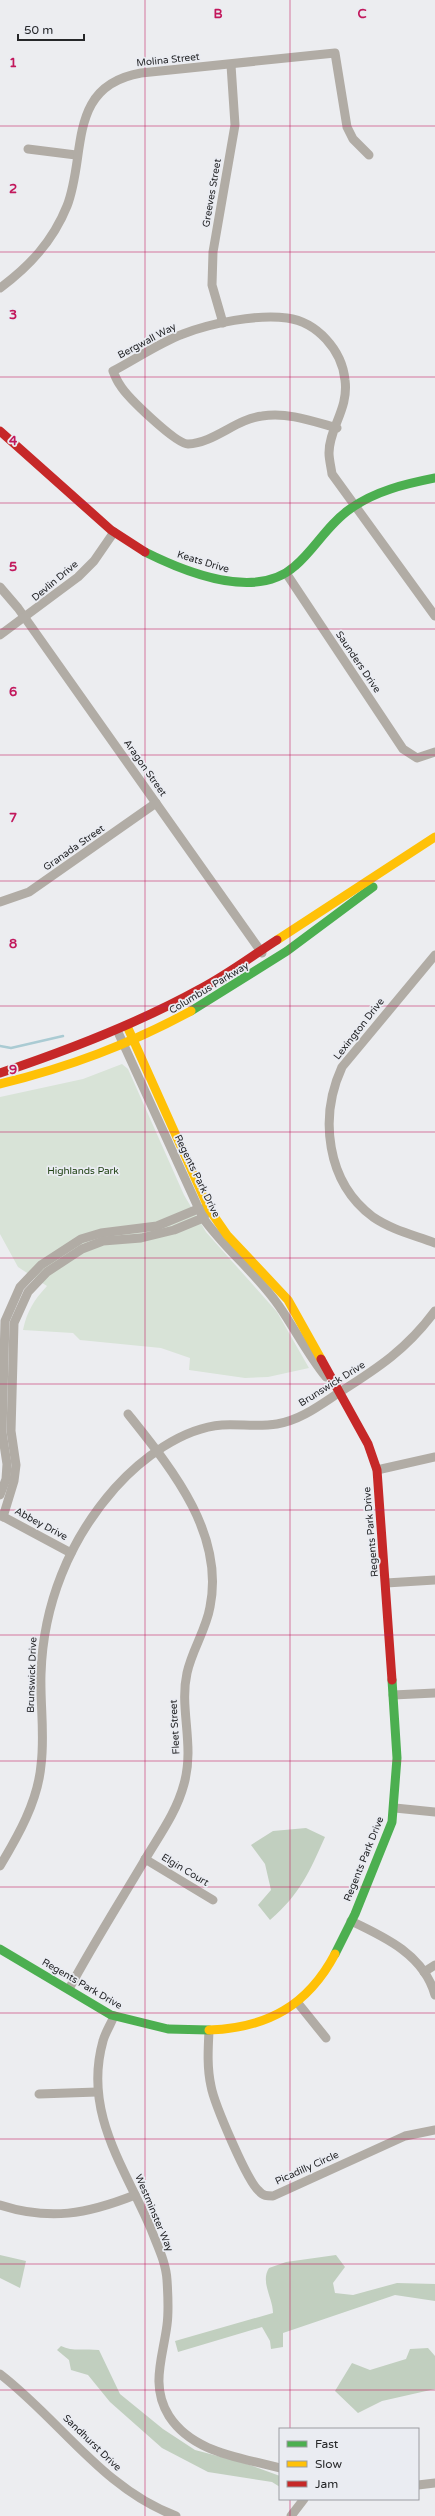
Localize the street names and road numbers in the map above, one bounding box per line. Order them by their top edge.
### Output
street label: Molina Street [136,51,200,69]
street label: Greeves Street [200,158,224,228]
street label: Bergwall Way [116,320,179,361]
street label: Keats Drive [176,548,231,576]
street label: Devlin Drive [29,558,81,604]
street label: Saunders Drive [333,629,383,695]
street label: Aragon Street [121,737,169,799]
street label: Granada Street [41,822,107,874]
street label: Columbus Parkway [167,959,251,1016]
street label: Lexington Drive [331,996,387,1062]
street label: Regents Park Drive [172,1133,222,1220]
street label: Brunswick Drive [297,1359,368,1409]
street label: Regents Park Drive [361,1486,381,1578]
street label: Abbey Drive [12,1505,70,1543]
street label: Brunswick Drive [25,1636,39,1713]
street label: Fleet Street [168,1699,182,1755]
street label: Regents Park Drive [341,1814,387,1903]
street label: Elgin Court [159,1851,211,1889]
street label: Regents Park Drive [40,1956,124,2012]
street label: Picadilly Circle [273,2148,341,2187]
street label: Westminster Way [132,2173,176,2254]
street label: Sandhurst Drive [61,2412,124,2474]

